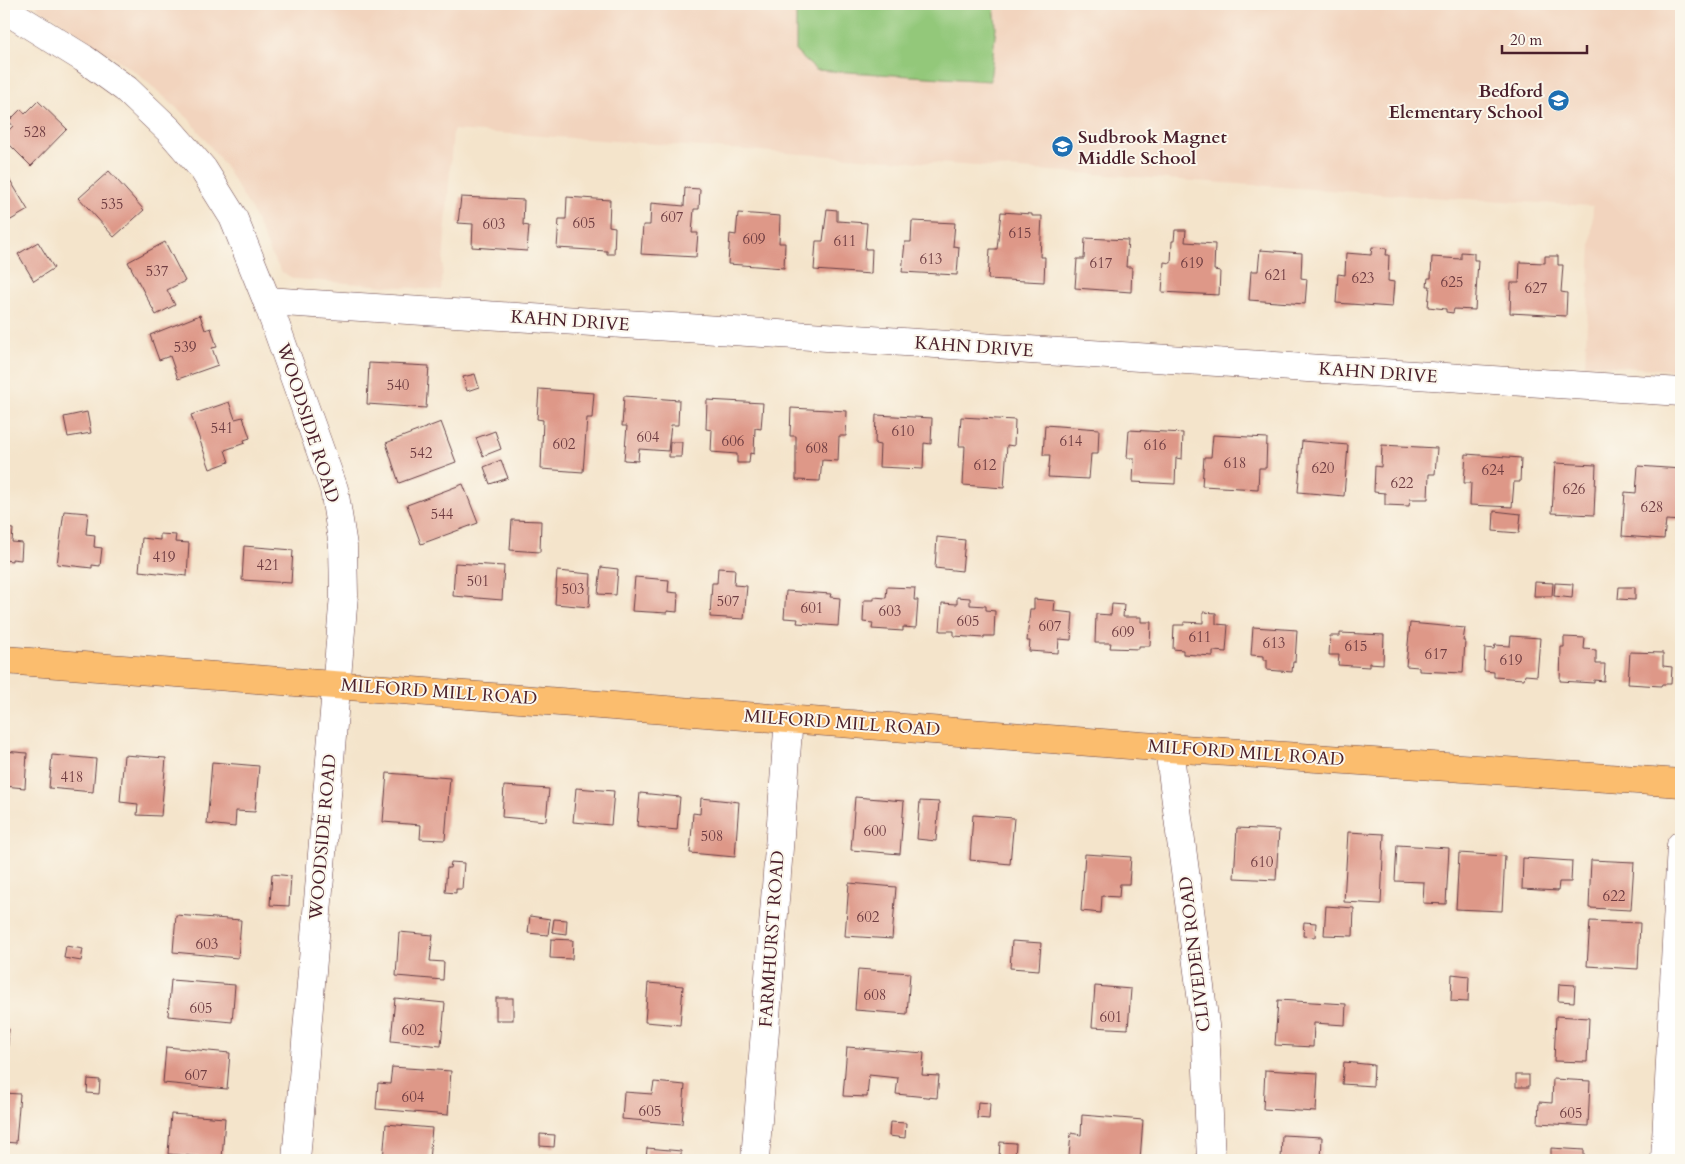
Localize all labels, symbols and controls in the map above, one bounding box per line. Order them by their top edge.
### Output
scale bar [1502,22,1588,54]
text: 20 m [1510,30,1542,50]
place label: Bedford Elementary School [1389,79,1544,125]
school or university icon: Bedford Elementary School [1547,89,1571,113]
house number: 528 [23,122,47,142]
place label: Sudbrook Magnet Middle School [1078,125,1227,171]
school or university icon: Sudbrook Magnet Middle School [1050,135,1074,159]
house number: 535 [100,194,124,214]
house number: 607 [660,207,684,227]
house number: 605 [572,213,596,233]
house number: 603 [482,214,506,234]
house number: 615 [1008,223,1032,243]
house number: 609 [742,229,766,249]
house number: 611 [833,231,857,251]
house number: 613 [919,249,943,269]
house number: 617 [1089,253,1113,273]
house number: 619 [1180,253,1204,273]
house number: 537 [145,261,169,281]
house number: 621 [1264,265,1288,285]
house number: 623 [1351,268,1375,288]
house number: 625 [1440,272,1464,292]
house number: 627 [1524,278,1548,298]
street label: KAHN DRIVE [510,304,630,338]
street label: KAHN DRIVE [914,330,1034,364]
house number: 539 [173,337,197,357]
street label: WOODSIDE ROAD [270,339,346,506]
street label: KAHN DRIVE [1318,356,1438,390]
house number: 540 [386,375,410,395]
house number: 541 [210,418,234,438]
house number: 610 [891,421,915,441]
house number: 604 [636,427,660,447]
house number: 606 [721,431,745,451]
house number: 614 [1059,431,1083,451]
house number: 602 [552,434,576,454]
house number: 616 [1143,435,1167,455]
house number: 608 [805,438,829,458]
house number: 542 [409,443,433,463]
house number: 618 [1223,453,1247,473]
house number: 612 [973,455,997,475]
house number: 620 [1311,458,1335,478]
house number: 624 [1481,460,1505,480]
house number: 622 [1390,473,1414,493]
house number: 626 [1562,479,1586,499]
house number: 628 [1640,497,1664,517]
house number: 544 [430,504,454,524]
house number: 419 [152,547,176,567]
house number: 421 [256,555,280,575]
house number: 501 [466,571,490,591]
house number: 503 [561,579,585,599]
house number: 507 [716,591,740,611]
house number: 601 [800,598,824,618]
house number: 603 [878,601,902,621]
house number: 605 [956,611,980,631]
house number: 607 [1038,616,1062,636]
house number: 609 [1111,622,1135,642]
house number: 611 [1188,627,1212,647]
house number: 613 [1262,633,1286,653]
house number: 615 [1344,636,1368,656]
house number: 617 [1424,644,1448,664]
house number: 619 [1499,650,1523,670]
street label: MILFORD MILL ROAD [340,673,538,711]
street label: MILFORD MILL ROAD [743,704,941,742]
street label: MILFORD MILL ROAD [1147,734,1345,772]
street label: WOODSIDE ROAD [303,753,343,922]
house number: 418 [60,767,84,787]
house number: 600 [863,821,887,841]
house number: 508 [700,826,724,846]
street label: FARMHURST ROAD [753,850,791,1028]
house number: 610 [1250,852,1274,872]
street label: CLIVEDEN ROAD [1173,875,1217,1033]
house number: 622 [1602,886,1626,906]
house number: 602 [856,907,880,927]
house number: 603 [195,934,219,954]
house number: 608 [863,985,887,1005]
house number: 605 [189,998,213,1018]
house number: 601 [1099,1007,1123,1027]
house number: 602 [401,1020,425,1040]
house number: 607 [184,1065,208,1085]
house number: 604 [401,1087,425,1107]
house number: 605 [638,1101,662,1121]
house number: 605 [1559,1103,1583,1123]

